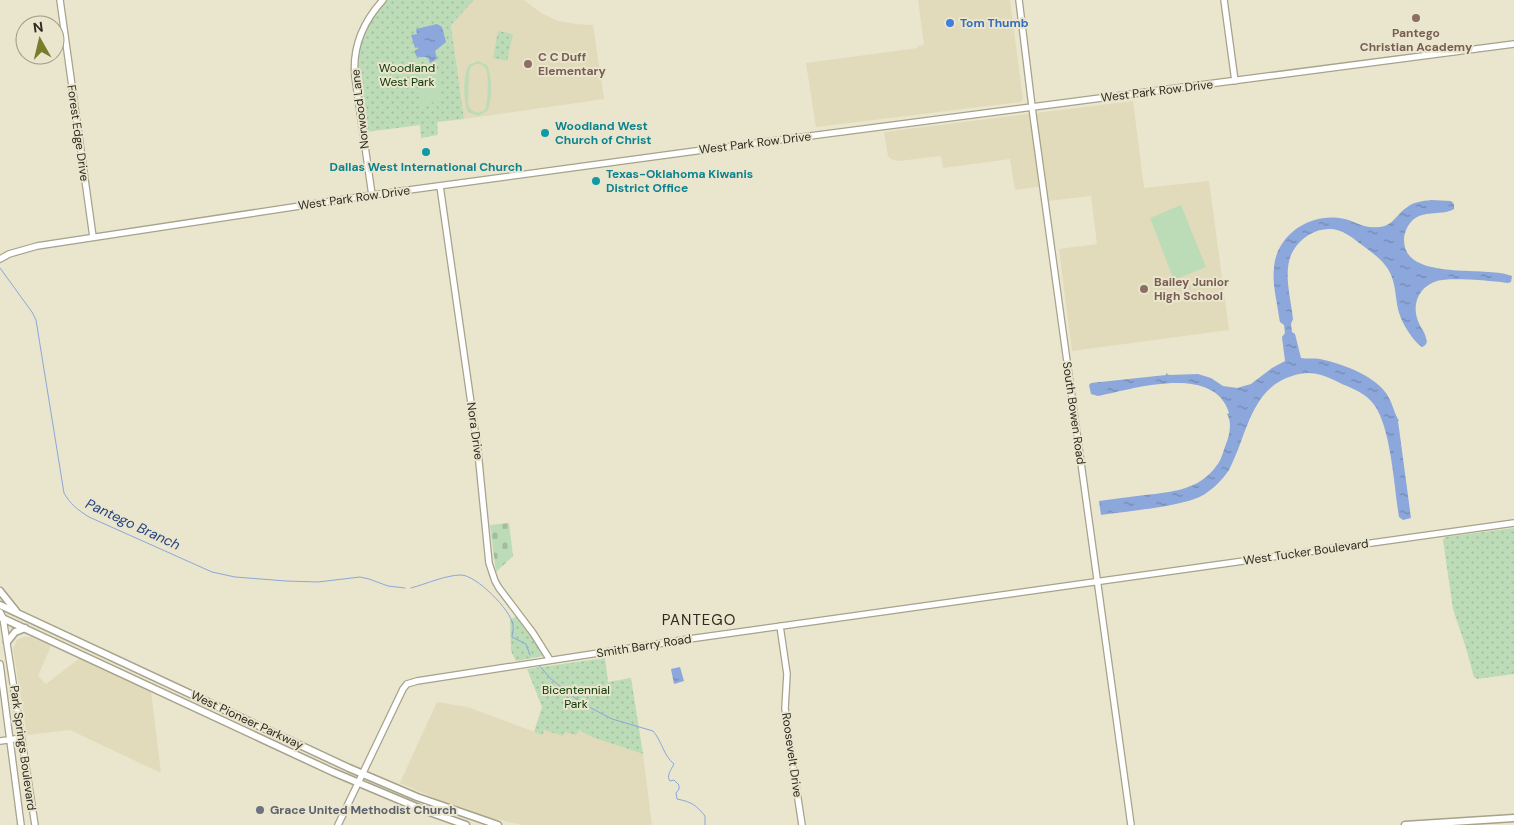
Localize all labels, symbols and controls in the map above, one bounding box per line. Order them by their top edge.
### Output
marker: Pantego Christian Academy [1410,12,1422,24]
north arrow [15,15,65,65]
place label: Tom Thumb [960,15,1029,31]
marker: Tom Thumb [944,17,956,29]
text: N [32,18,45,37]
place label: Pantego Christian Academy [1360,25,1473,55]
place label: C C Duff Elementary [538,49,606,79]
marker: C C Duff Elementary [522,58,534,70]
park label: Woodland West Park [379,60,435,90]
street label: Norwood Lane [347,68,373,150]
street label: West Park Row Drive [1100,76,1214,106]
street label: Forest Edge Drive [63,84,93,182]
place label: Woodland West Church of Christ [555,118,651,148]
marker: Woodland West Church of Christ [539,127,551,139]
street label: West Park Row Drive [698,128,812,158]
marker: Dallas West International Church [420,146,432,158]
place label: Dallas West International Church [330,159,522,175]
place label: Texas-Oklahoma Kiwanis District Office [606,166,753,196]
marker: Texas-Oklahoma Kiwanis District Office [590,175,602,187]
street label: West Park Row Drive [297,182,411,214]
place label: Bailey Junior High School [1154,274,1229,304]
marker: Bailey Junior High School [1138,283,1150,295]
street label: South Bowen Road [1059,361,1089,465]
street label: Nora Drive [463,401,487,461]
water label: Pantego Branch [83,494,183,554]
street label: West Tucker Boulevard [1242,535,1370,569]
district label: PANTEGO [662,610,736,630]
street label: Smith Barry Road [595,631,693,661]
park label: Bicentennial Park [542,682,610,712]
street label: Park Springs Boulevard [6,684,40,812]
street label: West Pioneer Parkway [188,687,306,753]
street label: Roosevelt Drive [778,712,806,799]
place label: Grace United Methodist Church [270,802,457,818]
marker: Grace United Methodist Church [254,804,266,816]

